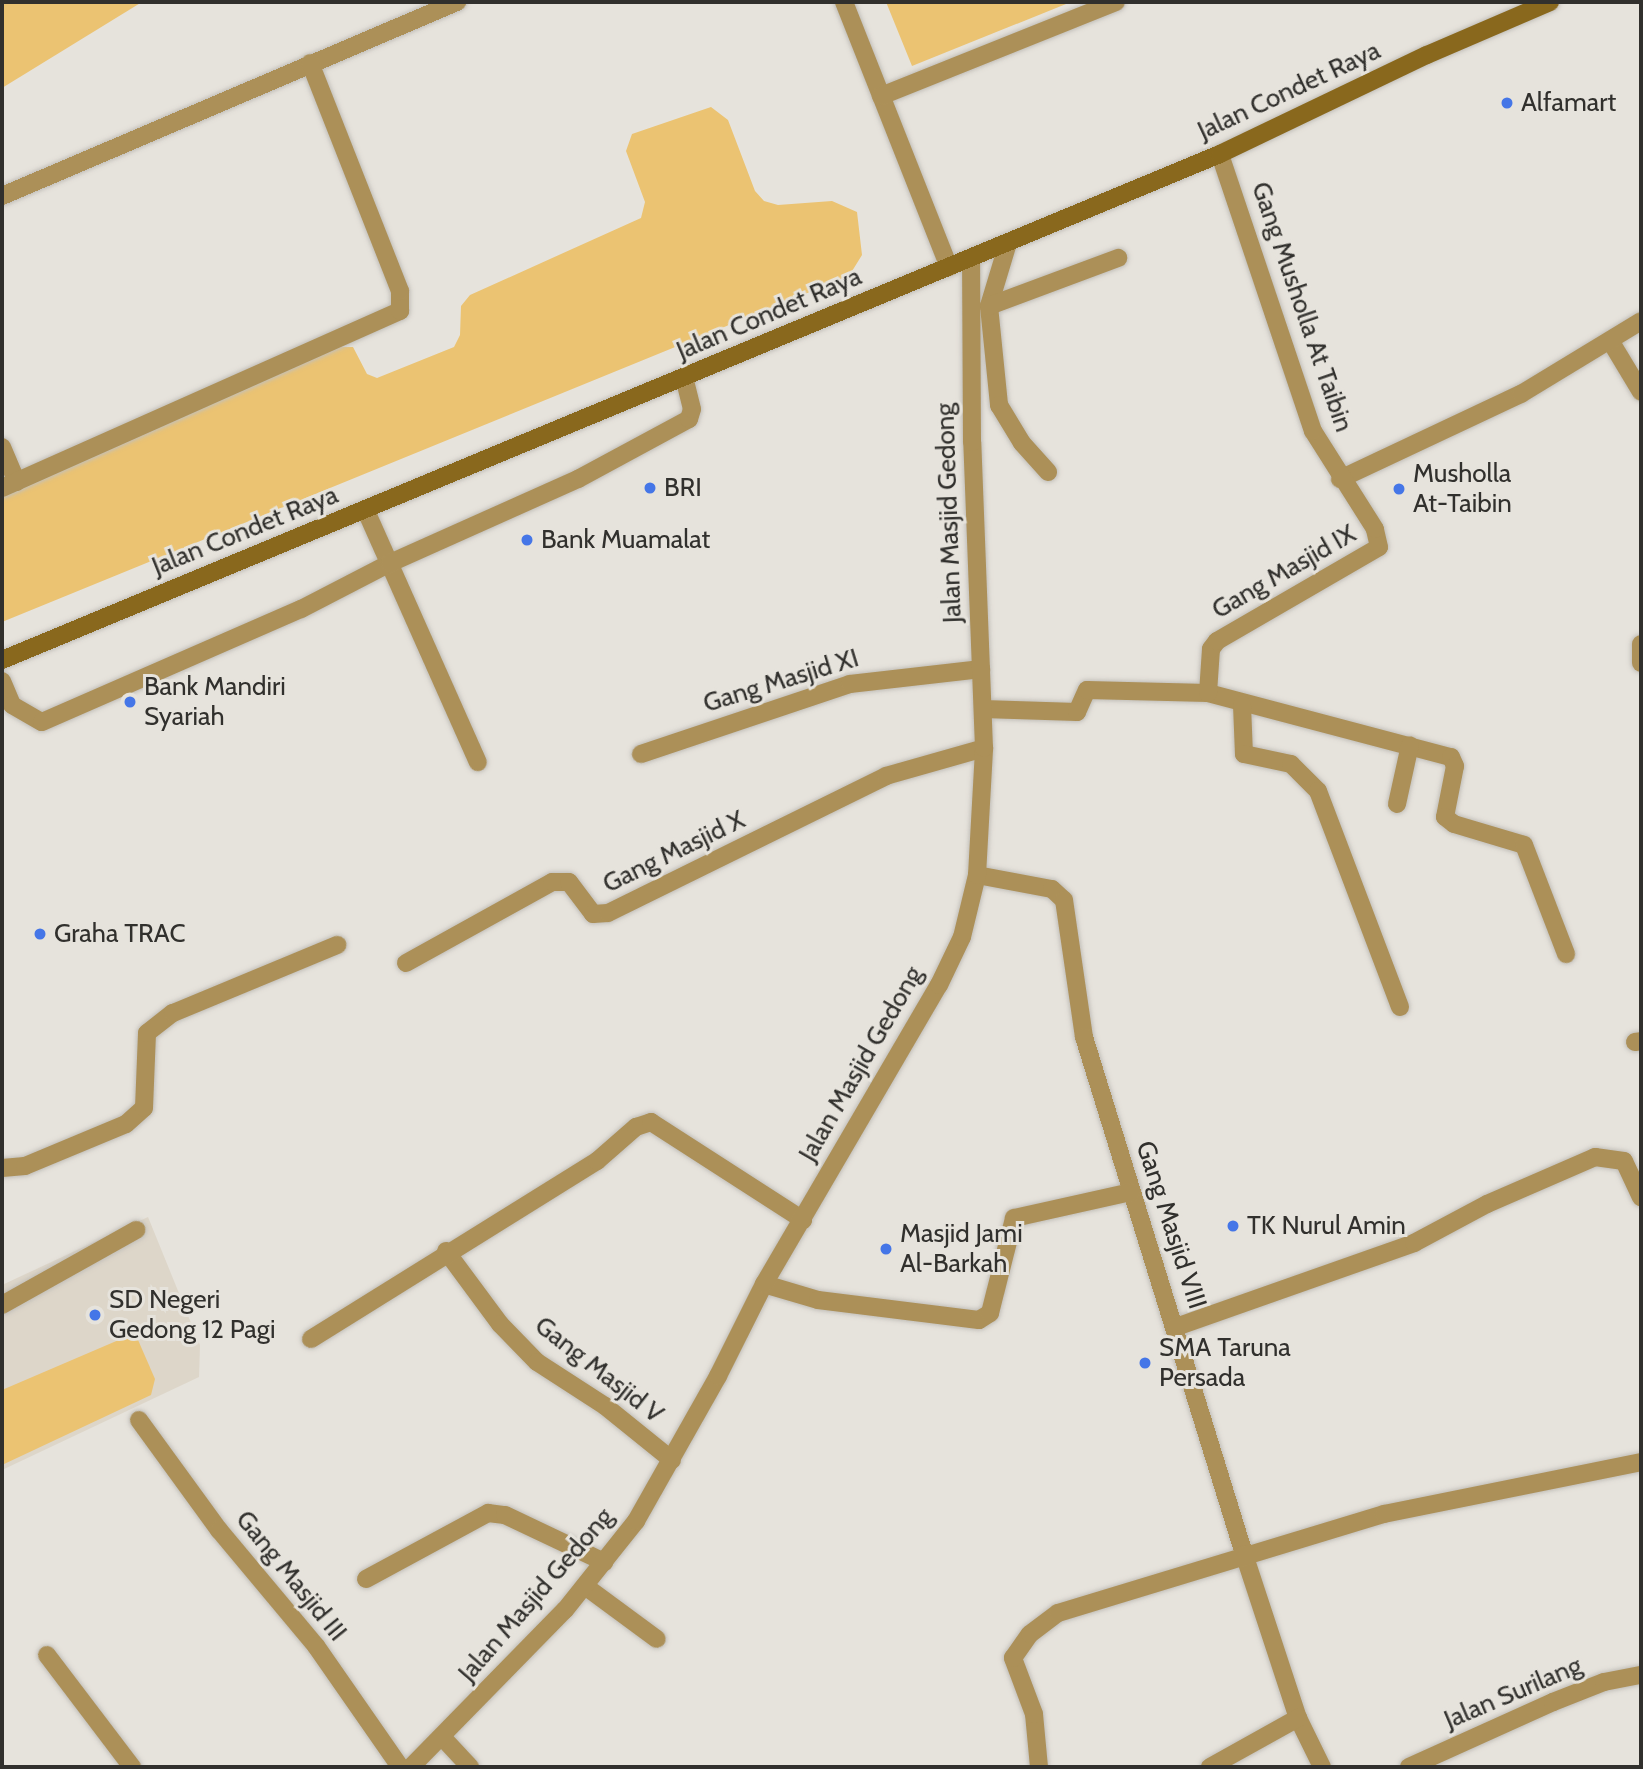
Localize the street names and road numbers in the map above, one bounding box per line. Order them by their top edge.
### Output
street label: Jalan Condet Raya [1193,35,1385,147]
street label: Gang Musholla At Taibin [1245,178,1359,436]
street label: Jalan Condet Raya [672,261,866,367]
street label: Jalan Masjid Gedong [930,402,968,624]
street label: Jalan Condet Raya [148,480,342,582]
street label: Gang Masjid IX [1207,518,1361,626]
street label: Gang Masjid XI [700,643,862,719]
street label: Gang Masjid X [598,804,750,900]
street label: Jalan Masjid Gedong [792,961,930,1167]
street label: Gang Masjid VIII [1129,1137,1213,1313]
street label: Gang Masjid V [528,1310,670,1430]
street label: Jalan Masjid Gedong [452,1502,620,1688]
street label: Gang Masjid III [229,1505,353,1647]
street label: Jalan Surilang [1440,1650,1586,1736]

